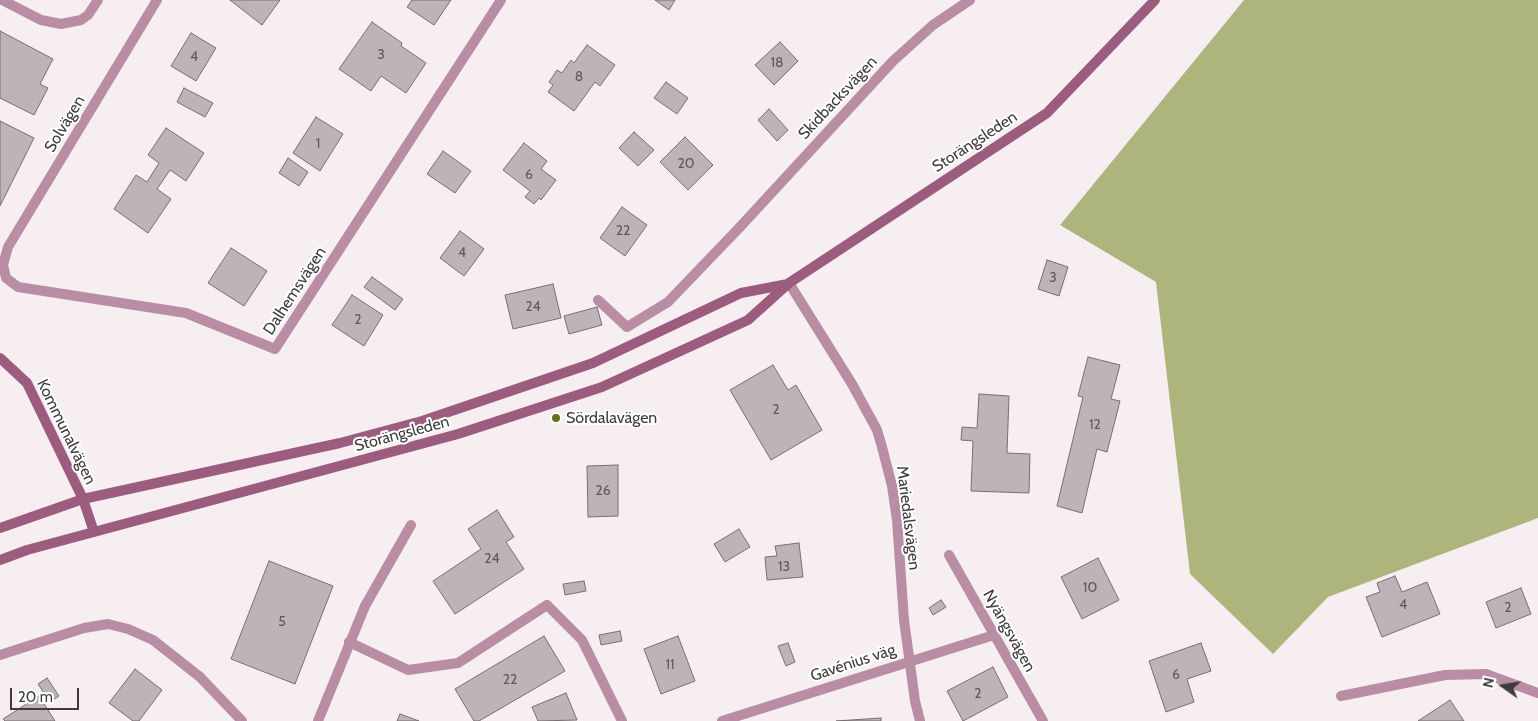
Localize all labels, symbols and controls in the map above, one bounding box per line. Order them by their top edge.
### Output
house number: 3 [377,47,385,63]
house number: 4 [190,49,198,65]
street label: Skidbacksvägen [795,52,881,144]
house number: 18 [770,55,784,71]
house number: 8 [575,69,583,85]
street label: Solvägen [41,92,89,156]
street label: Storängsleden [929,107,1021,177]
house number: 1 [316,136,320,152]
house number: 20 [677,156,695,172]
house number: 6 [525,167,533,183]
house number: 22 [616,223,630,239]
street label: Dalhemsvägen [259,243,331,339]
house number: 4 [458,245,466,261]
house number: 3 [1049,270,1057,286]
house number: 24 [525,299,541,315]
house number: 2 [354,312,362,328]
street label: Kommunalvägen [32,376,100,488]
house number: 2 [772,402,780,418]
place label: Sördalavägen [566,408,657,428]
street label: Storängsleden [353,412,451,456]
marker: Sördalavägen [550,412,562,424]
house number: 12 [1089,417,1101,433]
street label: Mariedalsvägen [892,465,924,571]
house number: 26 [595,483,611,499]
house number: 24 [484,551,500,567]
house number: 13 [778,559,790,575]
house number: 10 [1083,580,1097,596]
street label: Nyängsvägen [979,587,1039,675]
house number: 4 [1399,597,1407,613]
house number: 2 [1504,600,1512,616]
house number: 5 [278,614,286,630]
street label: Gavénius väg [808,640,898,686]
house number: 11 [665,657,675,673]
north arrow [1478,661,1528,711]
house number: 6 [1172,667,1180,683]
house number: 22 [503,672,517,688]
text: N [1479,676,1498,689]
scale bar [12,678,81,710]
house number: 2 [974,686,982,702]
text: 20 m [18,688,53,706]

